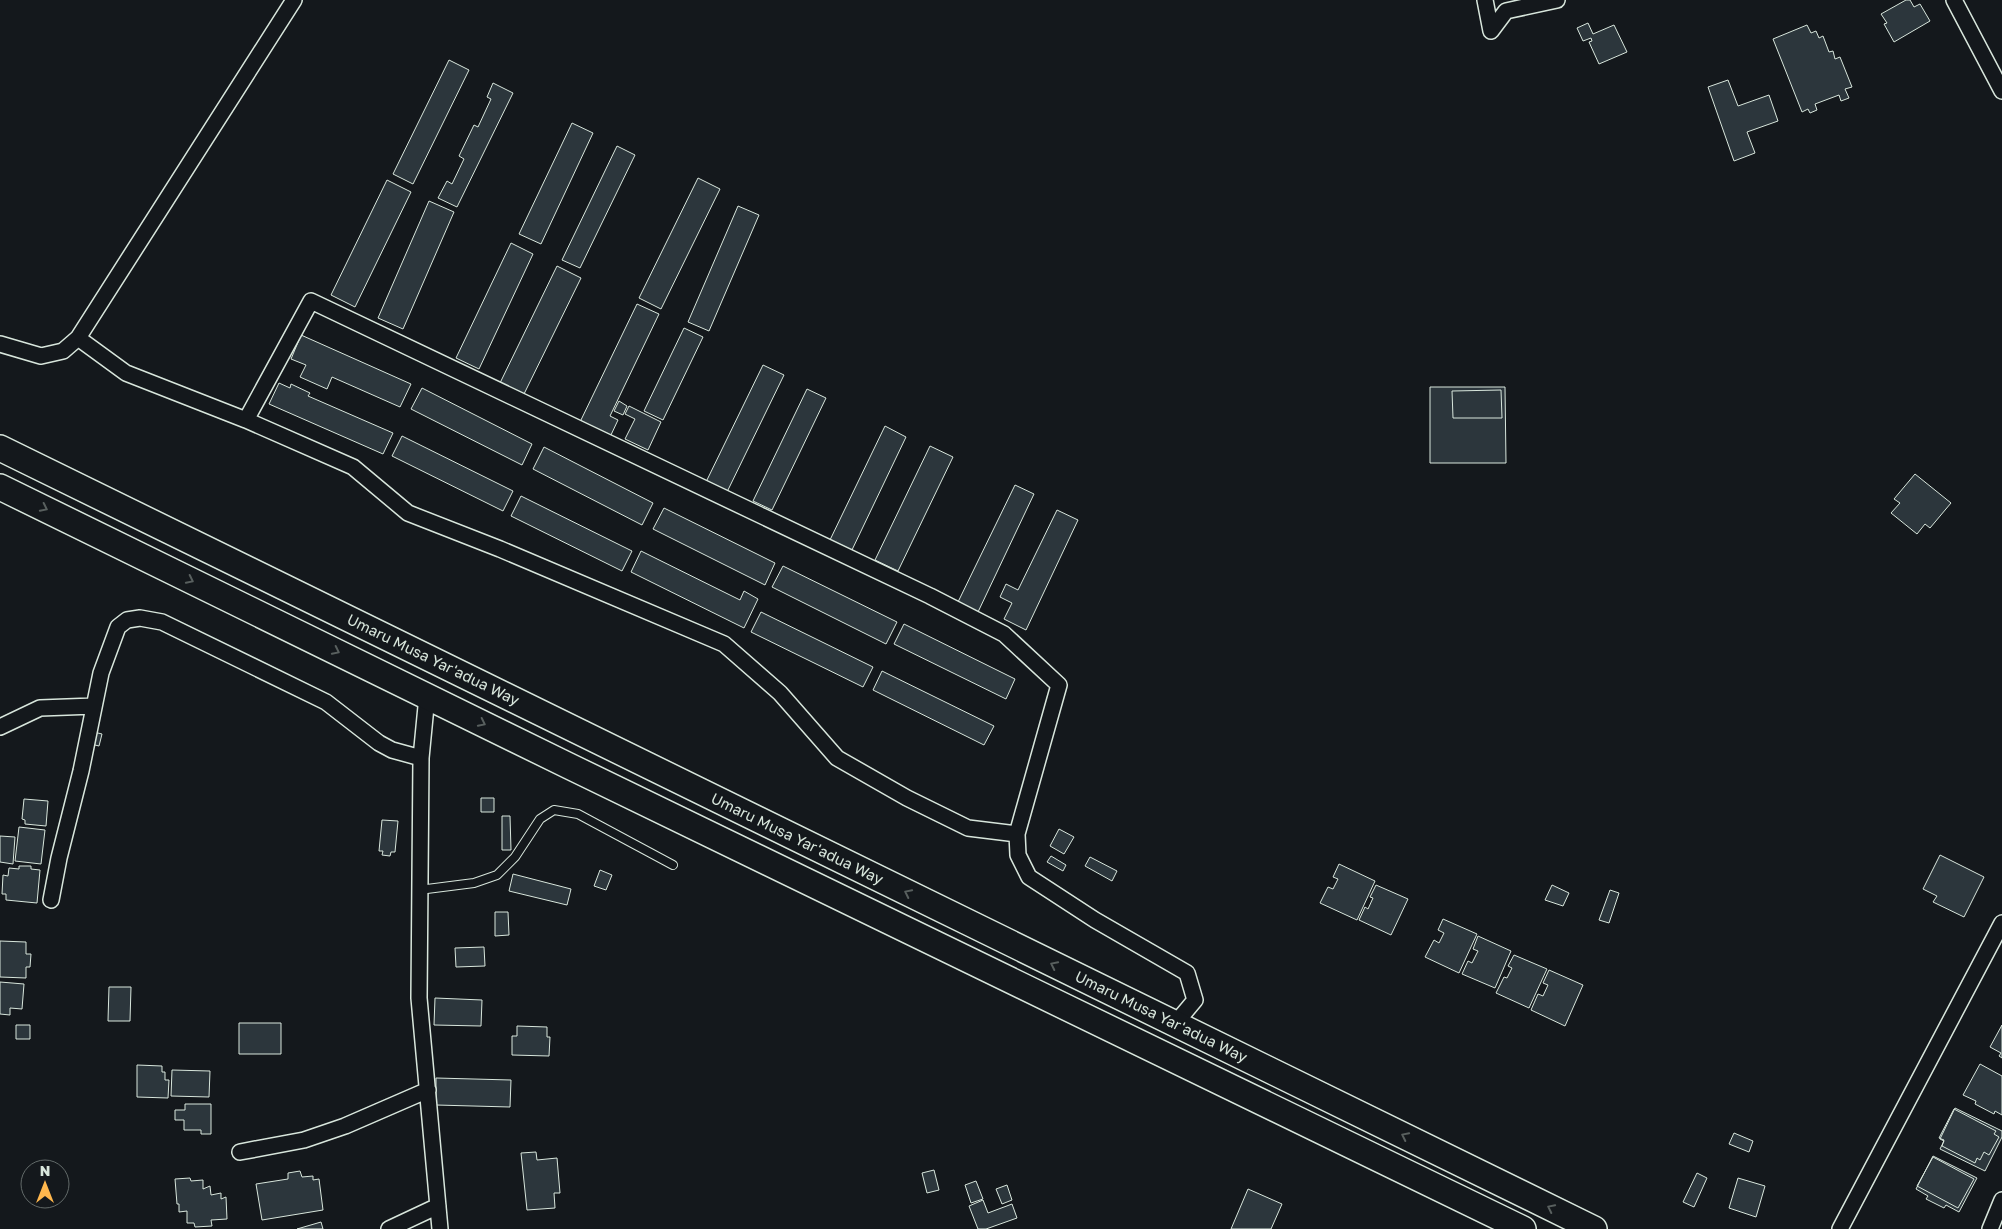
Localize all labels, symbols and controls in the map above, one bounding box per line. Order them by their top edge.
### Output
one-way arrow [39,502,48,513]
one-way arrow [185,574,194,584]
street label: Umaru Musa Yar'adua Way [344,609,523,709]
one-way arrow [331,645,340,656]
one-way arrow [476,717,485,727]
street label: Umaru Musa Yar'adua Way [708,788,887,888]
one-way arrow [905,889,914,899]
one-way arrow [1050,960,1059,971]
street label: Umaru Musa Yar'adua Way [1072,966,1251,1066]
one-way arrow [1401,1132,1410,1142]
north arrow [20,1159,70,1209]
text: N [40,1162,50,1179]
one-way arrow [1547,1204,1556,1214]

